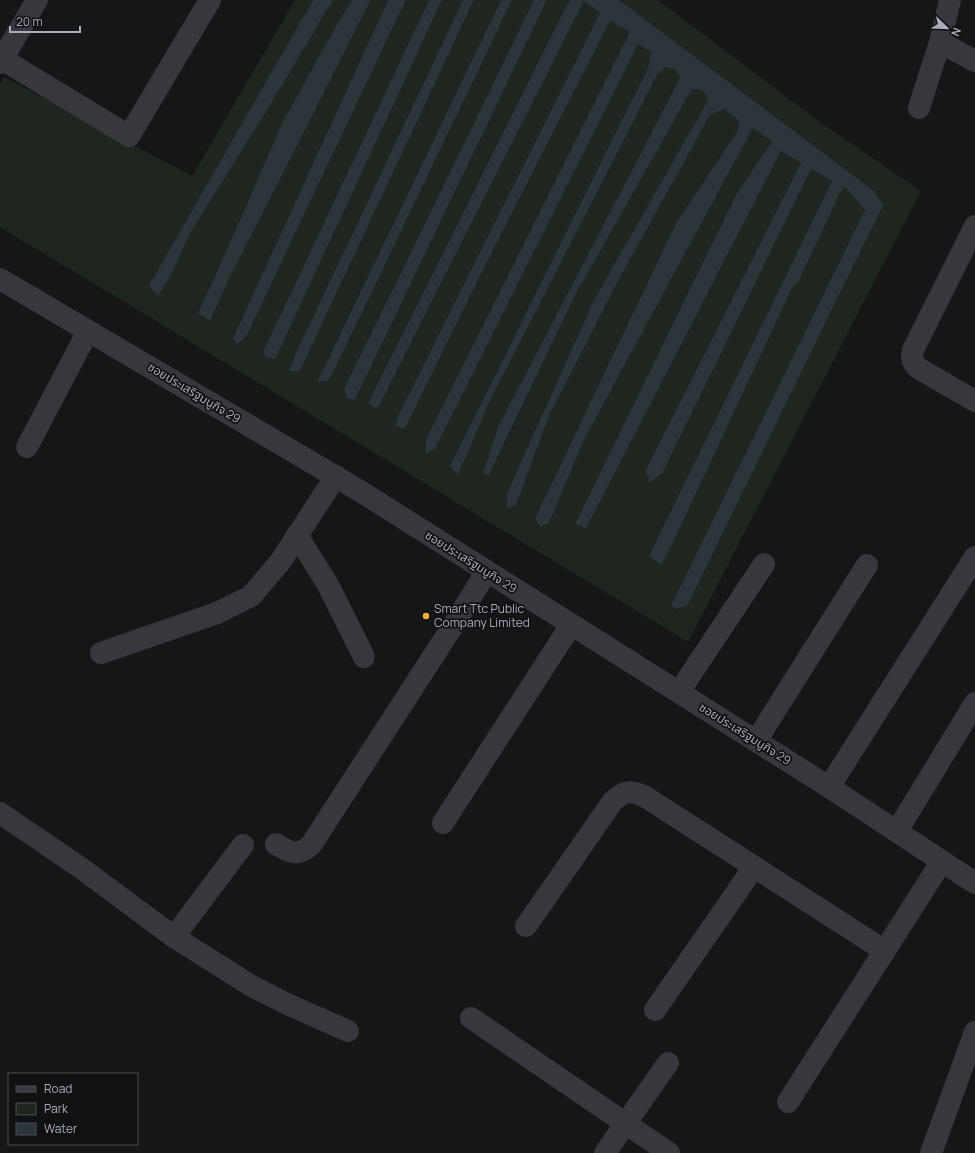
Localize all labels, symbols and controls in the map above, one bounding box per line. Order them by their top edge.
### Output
scale bar [10,8,80,34]
north arrow [927,8,967,48]
text: 20 m [16,13,43,30]
text: N [948,26,965,39]
street label: ซอยประเสริฐมนูกิจ 29 [145,358,244,427]
street label: ซอยประเสริฐมนูกิจ 29 [422,526,521,597]
place label: Smart Ttc Public Company Limited [434,600,530,631]
marker: Smart Ttc Public Company Limited [421,611,431,621]
street label: ซอยประเสริฐมนูกิจ 29 [696,698,795,769]
legend [8,1073,138,1145]
text: Road [44,1080,72,1097]
text: Park [44,1100,69,1117]
text: Water [44,1120,78,1137]

